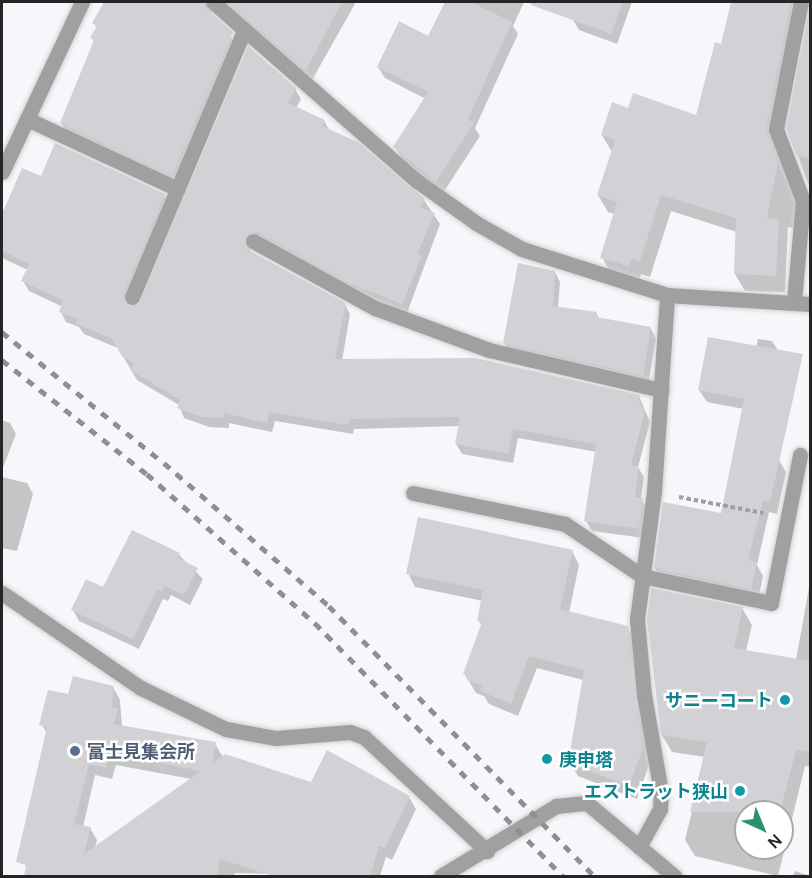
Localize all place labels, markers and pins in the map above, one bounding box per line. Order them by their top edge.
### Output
place label: サニーコート [665,689,773,711]
marker: サニーコート [778,693,792,707]
place label: 富士見集会所 [87,740,195,762]
marker: 富士見集会所 [68,744,82,758]
place label: 庚申塔 [559,748,613,770]
marker: 庚申塔 [540,752,554,766]
place label: エストラット狭山 [584,780,728,802]
marker: エストラット狭山 [733,784,747,798]

